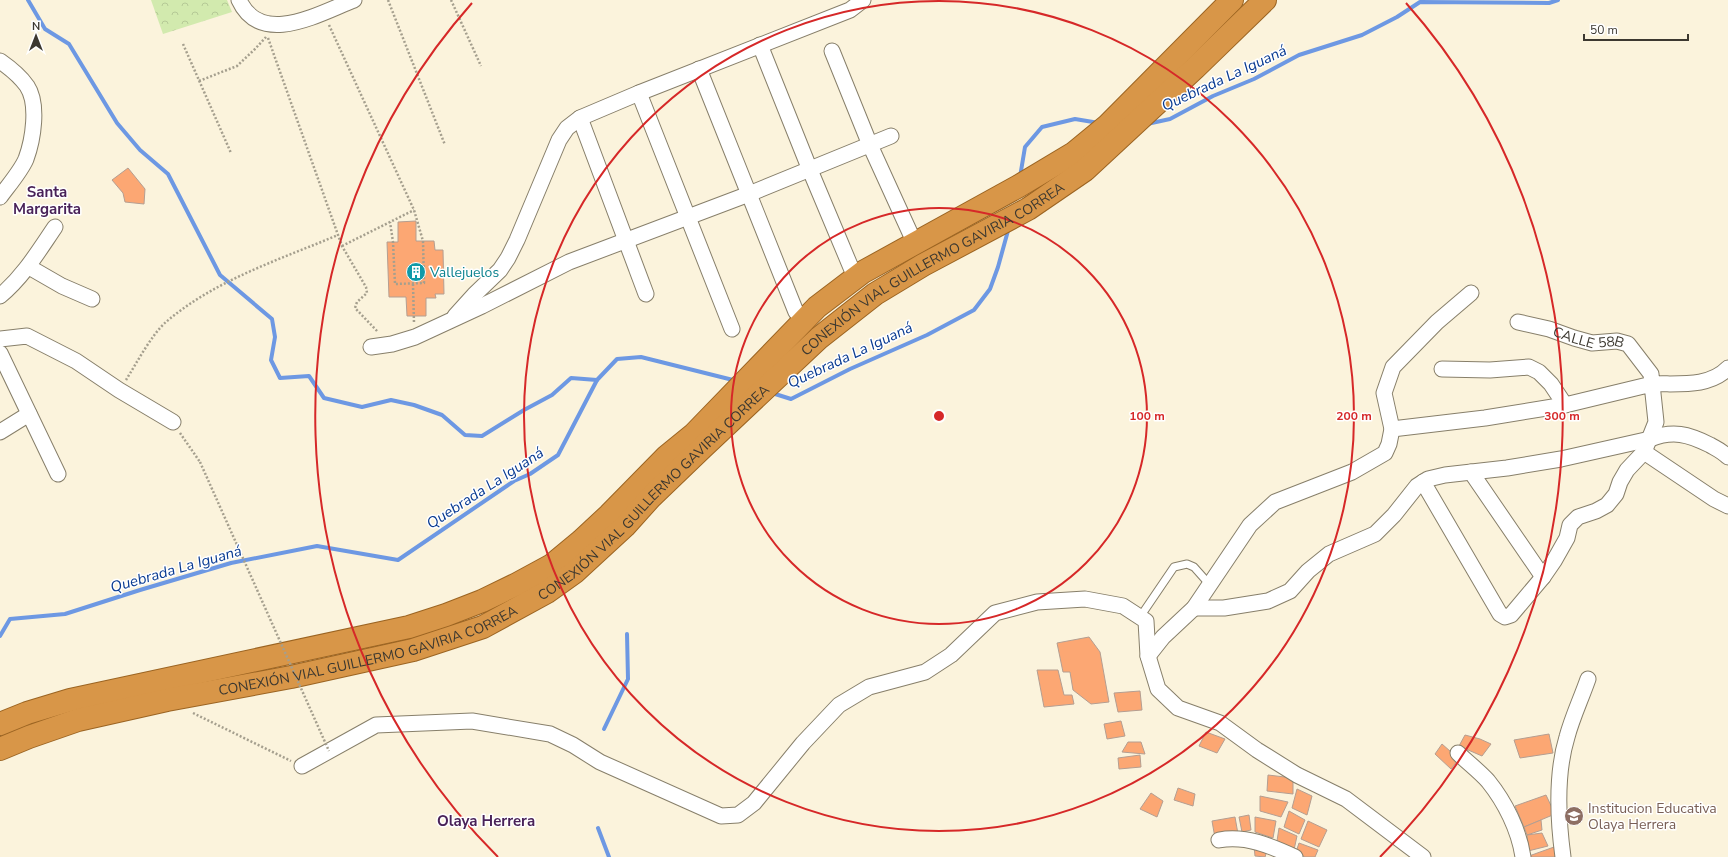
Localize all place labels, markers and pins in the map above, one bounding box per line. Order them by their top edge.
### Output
building icon: Vallejuelos [405,261,427,283]
place label: Vallejuelos [429,263,499,282]
centre of rings [932,409,946,423]
place label: Institucion Educativa Olaya Herrera [1588,799,1717,834]
school or university icon: Institucion Educativa Olaya Herrera [1563,805,1585,827]

